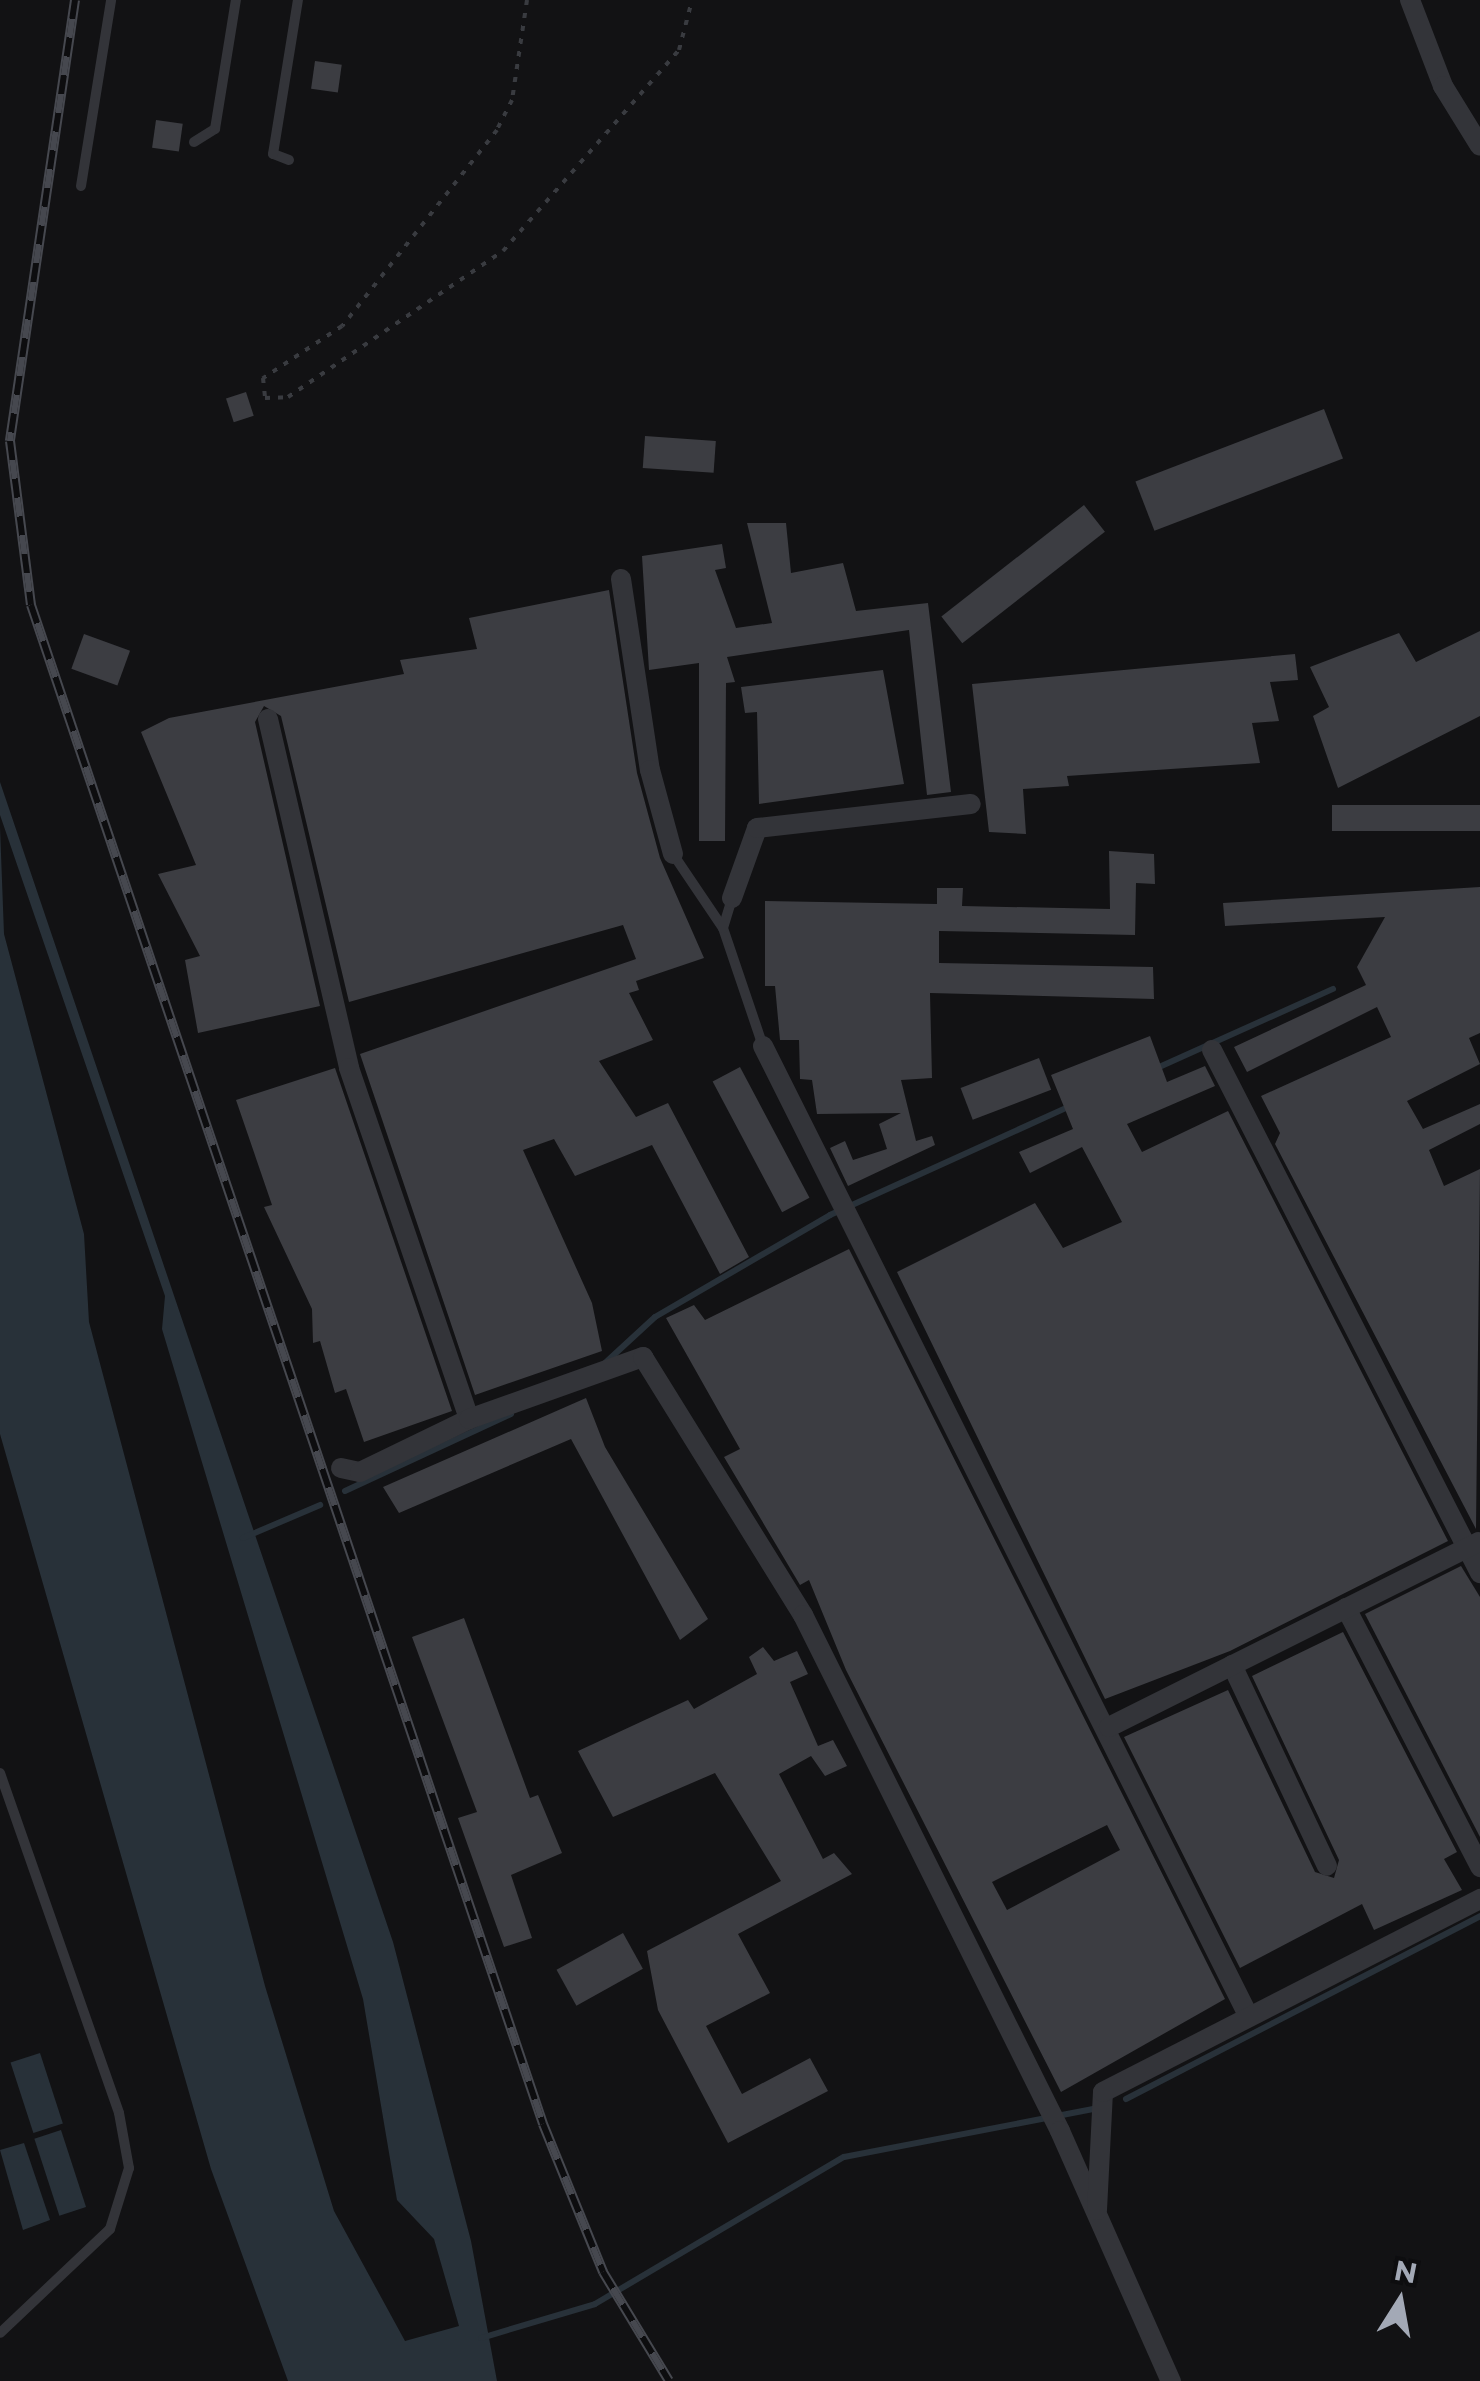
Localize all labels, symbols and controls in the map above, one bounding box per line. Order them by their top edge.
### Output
north arrow [1350,2251,1450,2351]
text: N [1391,2253,1420,2290]

